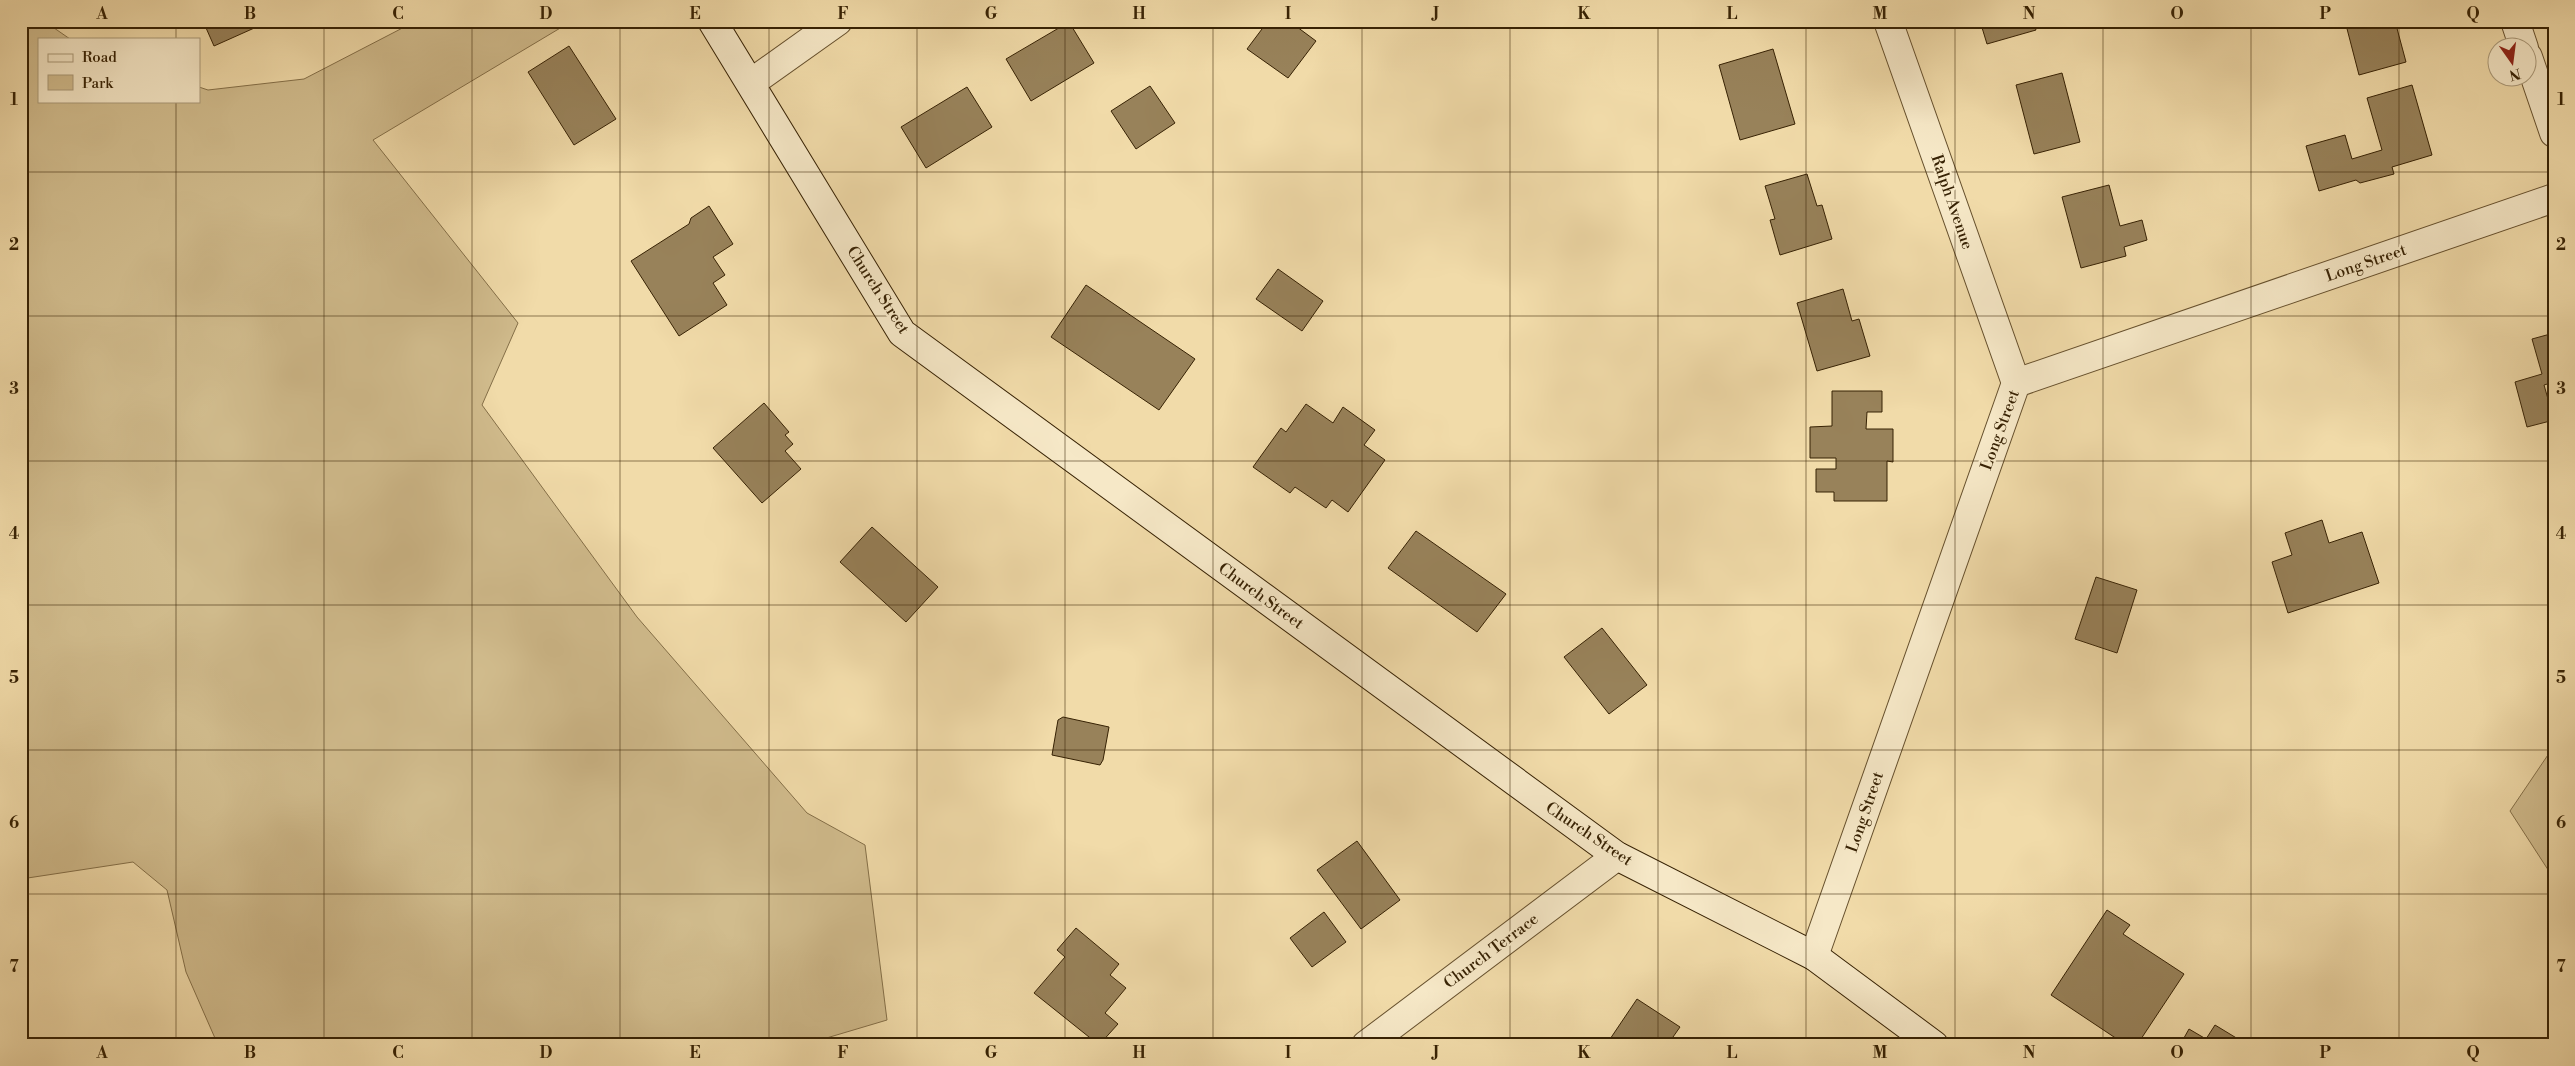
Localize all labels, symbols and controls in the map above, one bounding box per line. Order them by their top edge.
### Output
text: A [95,4,108,24]
text: B [244,4,256,24]
text: C [392,4,404,24]
text: D [540,4,553,24]
text: E [689,4,701,24]
text: F [837,4,849,24]
text: G [985,4,998,24]
text: H [1132,4,1146,24]
text: I [1285,4,1291,24]
text: J [1431,4,1439,24]
text: K [1578,4,1592,24]
text: L [1727,4,1738,24]
text: M [1873,4,1888,24]
text: N [2023,4,2036,24]
text: O [2170,4,2184,24]
text: P [2319,4,2331,24]
text: Q [2466,4,2480,24]
legend [38,38,200,102]
north arrow [2488,38,2538,88]
text: Road [82,48,117,67]
text: N [2507,64,2522,84]
text: Park [82,74,114,93]
text: 1 [10,90,18,110]
text: 1 [2557,90,2565,110]
street label: Ralph Avenue [1926,152,1978,252]
text: 2 [9,235,19,255]
text: 2 [2556,235,2566,255]
street label: Long Street [2323,240,2409,286]
street label: Church Street [842,242,914,338]
text: 3 [9,379,19,399]
text: 3 [2556,379,2566,399]
street label: Long Street [1976,387,2024,473]
text: 4 [9,524,20,544]
text: 4 [2556,524,2567,544]
street label: Church Street [1214,558,1308,634]
text: 5 [9,668,19,688]
text: 5 [2556,668,2566,688]
street label: Long Street [1842,769,1888,855]
street label: Church Street [1542,798,1637,871]
text: 6 [9,813,19,833]
text: 6 [2556,813,2566,833]
street label: Church Terrace [1440,909,1542,993]
text: 7 [9,957,19,977]
text: 7 [2556,957,2566,977]
text: A [95,1043,108,1063]
text: B [244,1043,256,1063]
text: C [392,1043,404,1063]
text: D [540,1043,553,1063]
text: E [689,1043,701,1063]
text: F [837,1043,849,1063]
text: G [985,1043,998,1063]
text: H [1132,1043,1146,1063]
text: I [1285,1043,1291,1063]
text: J [1431,1043,1439,1063]
text: K [1578,1043,1592,1063]
text: L [1727,1043,1738,1063]
text: M [1873,1043,1888,1063]
text: N [2023,1043,2036,1063]
text: O [2170,1043,2184,1063]
text: P [2319,1043,2331,1063]
text: Q [2466,1043,2480,1063]

